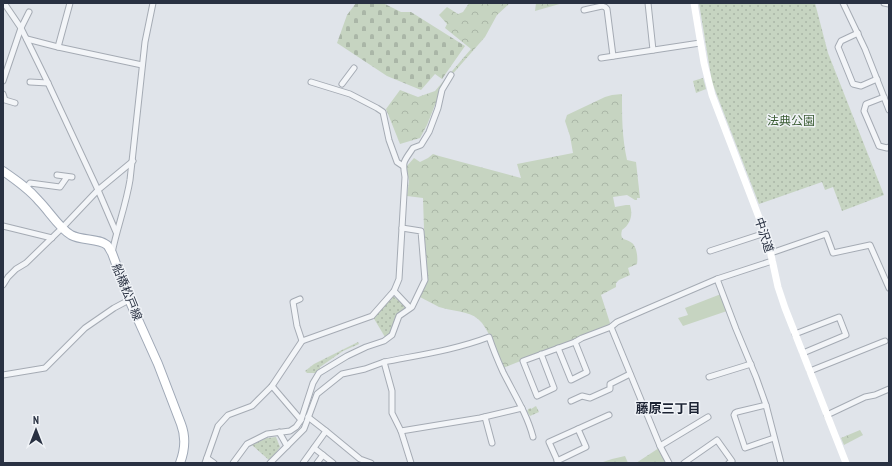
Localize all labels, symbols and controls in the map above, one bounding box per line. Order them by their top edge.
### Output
park label: 法典公園 [767,113,815,128]
street label: 中沢道 [752,215,777,254]
street label: 船橋松戸線 [109,261,146,322]
district label: 藤原三丁目 [635,400,701,417]
north arrow [16,410,56,450]
text: N [33,413,39,427]

